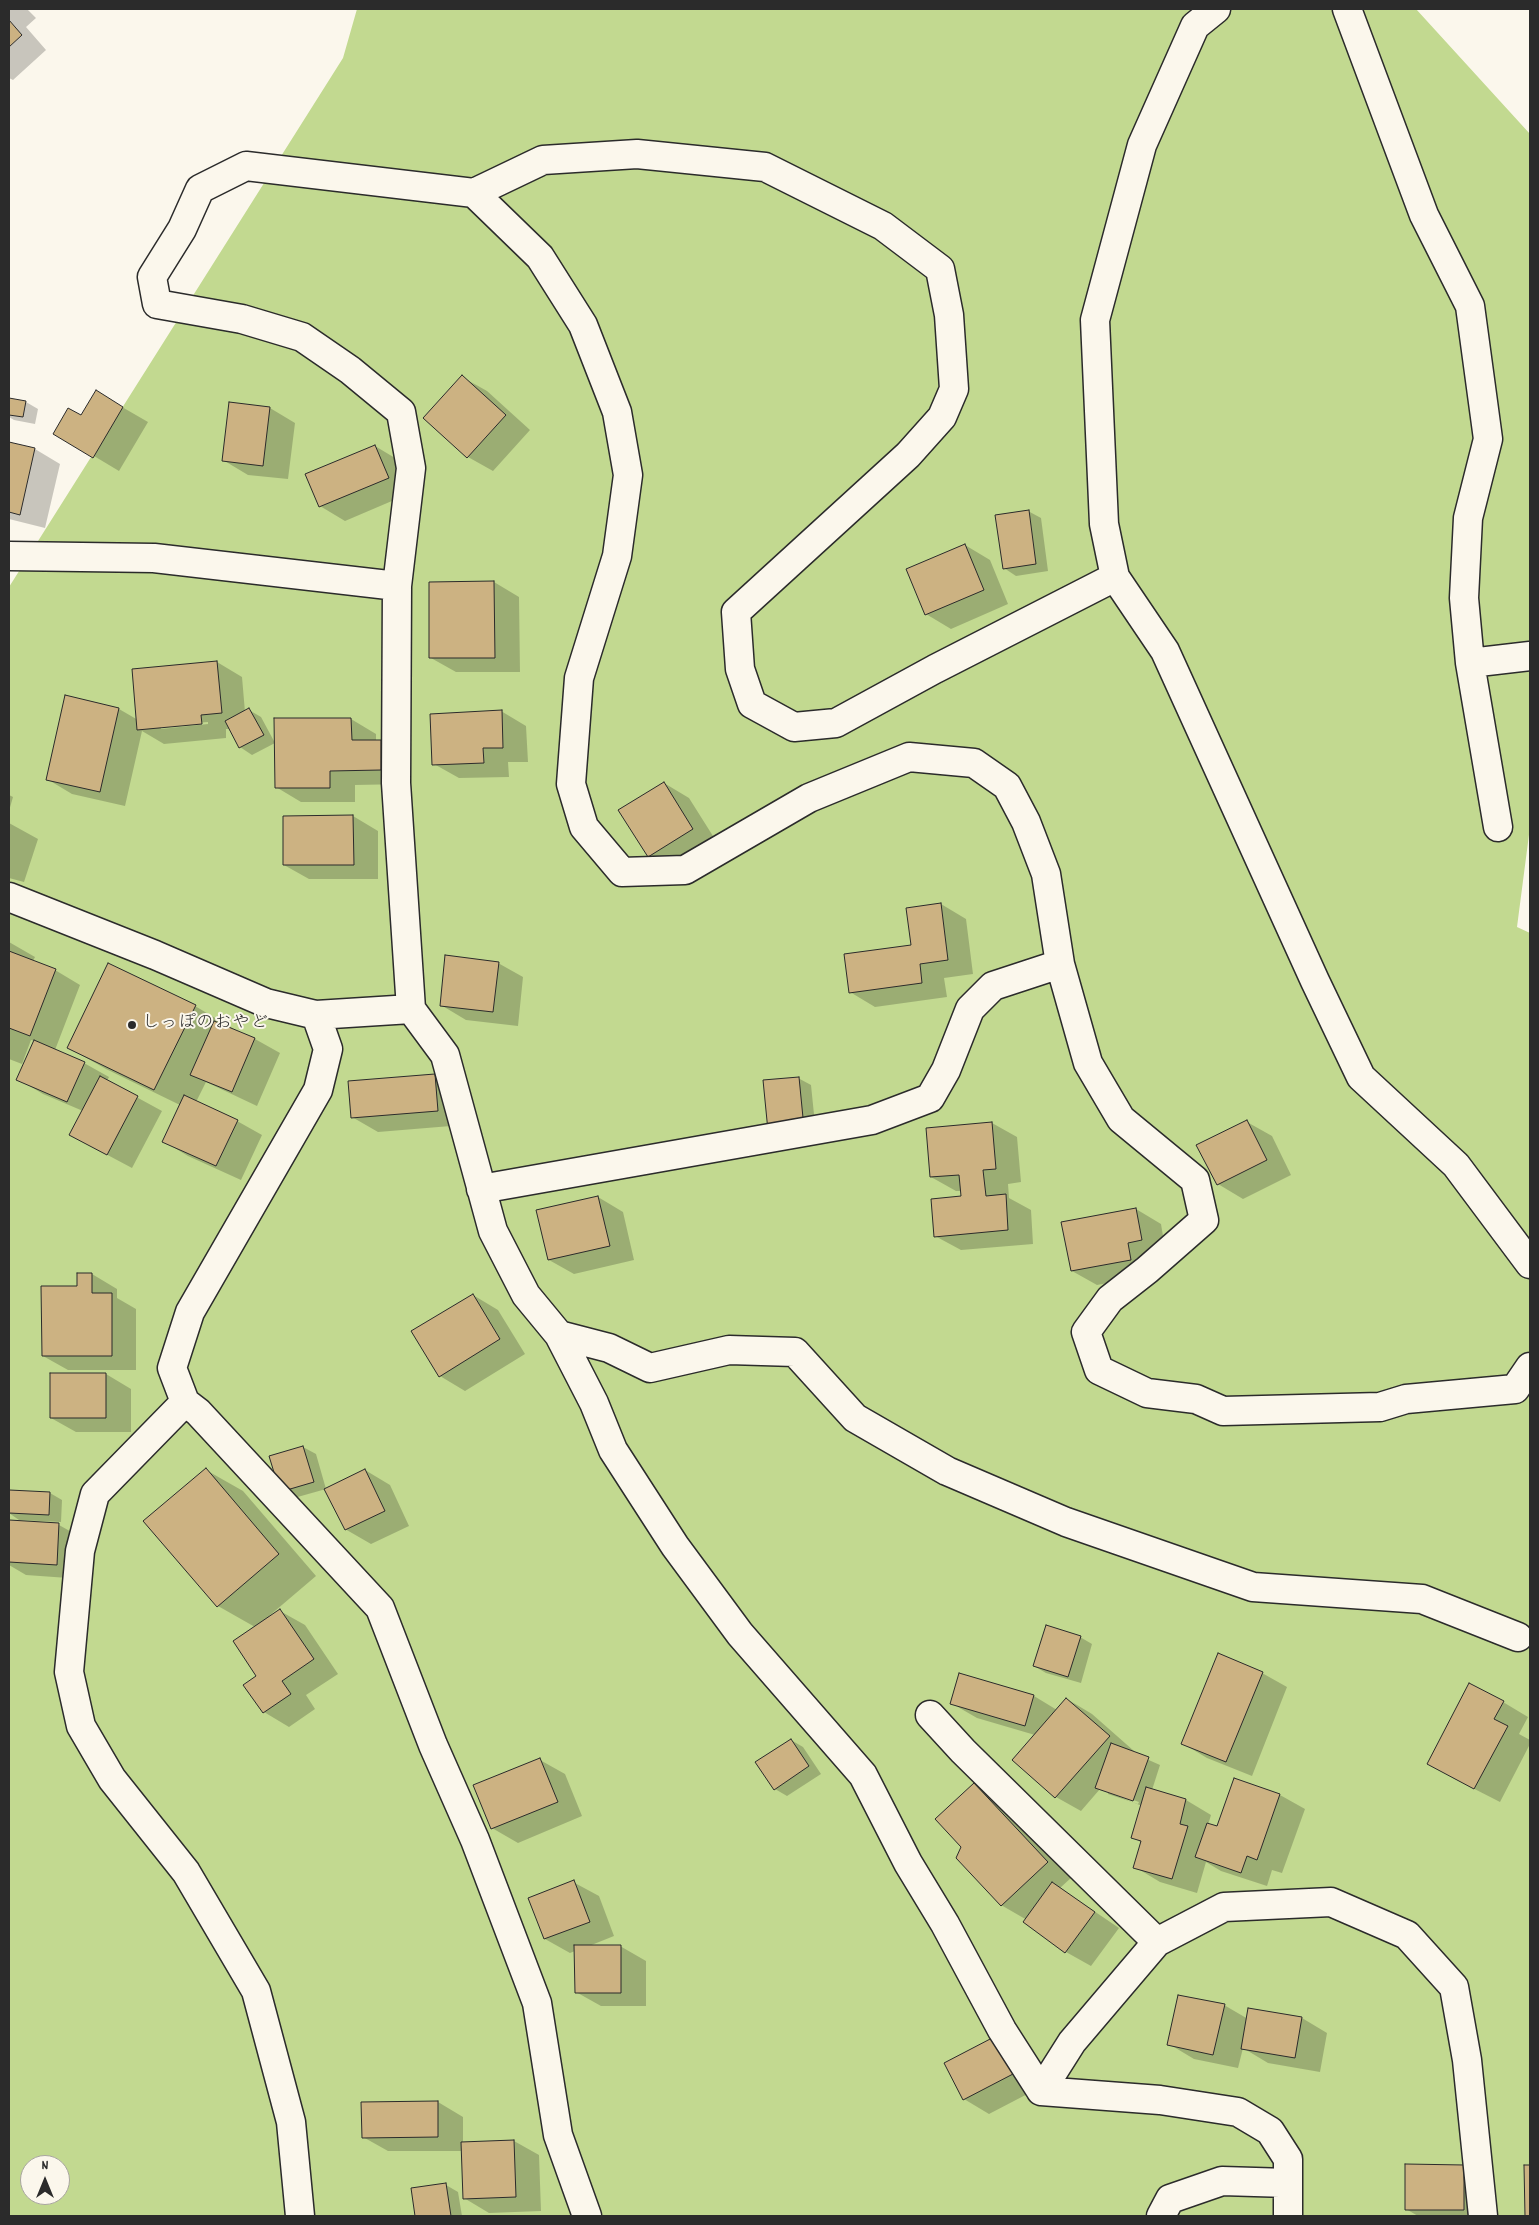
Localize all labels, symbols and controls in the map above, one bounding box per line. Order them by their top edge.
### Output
place label: しっぽのおやど [142,1014,268,1036]
marker: しっぽのおやど [126,1019,138,1031]
north arrow [20,2155,70,2205]
text: N [42,2156,48,2176]

